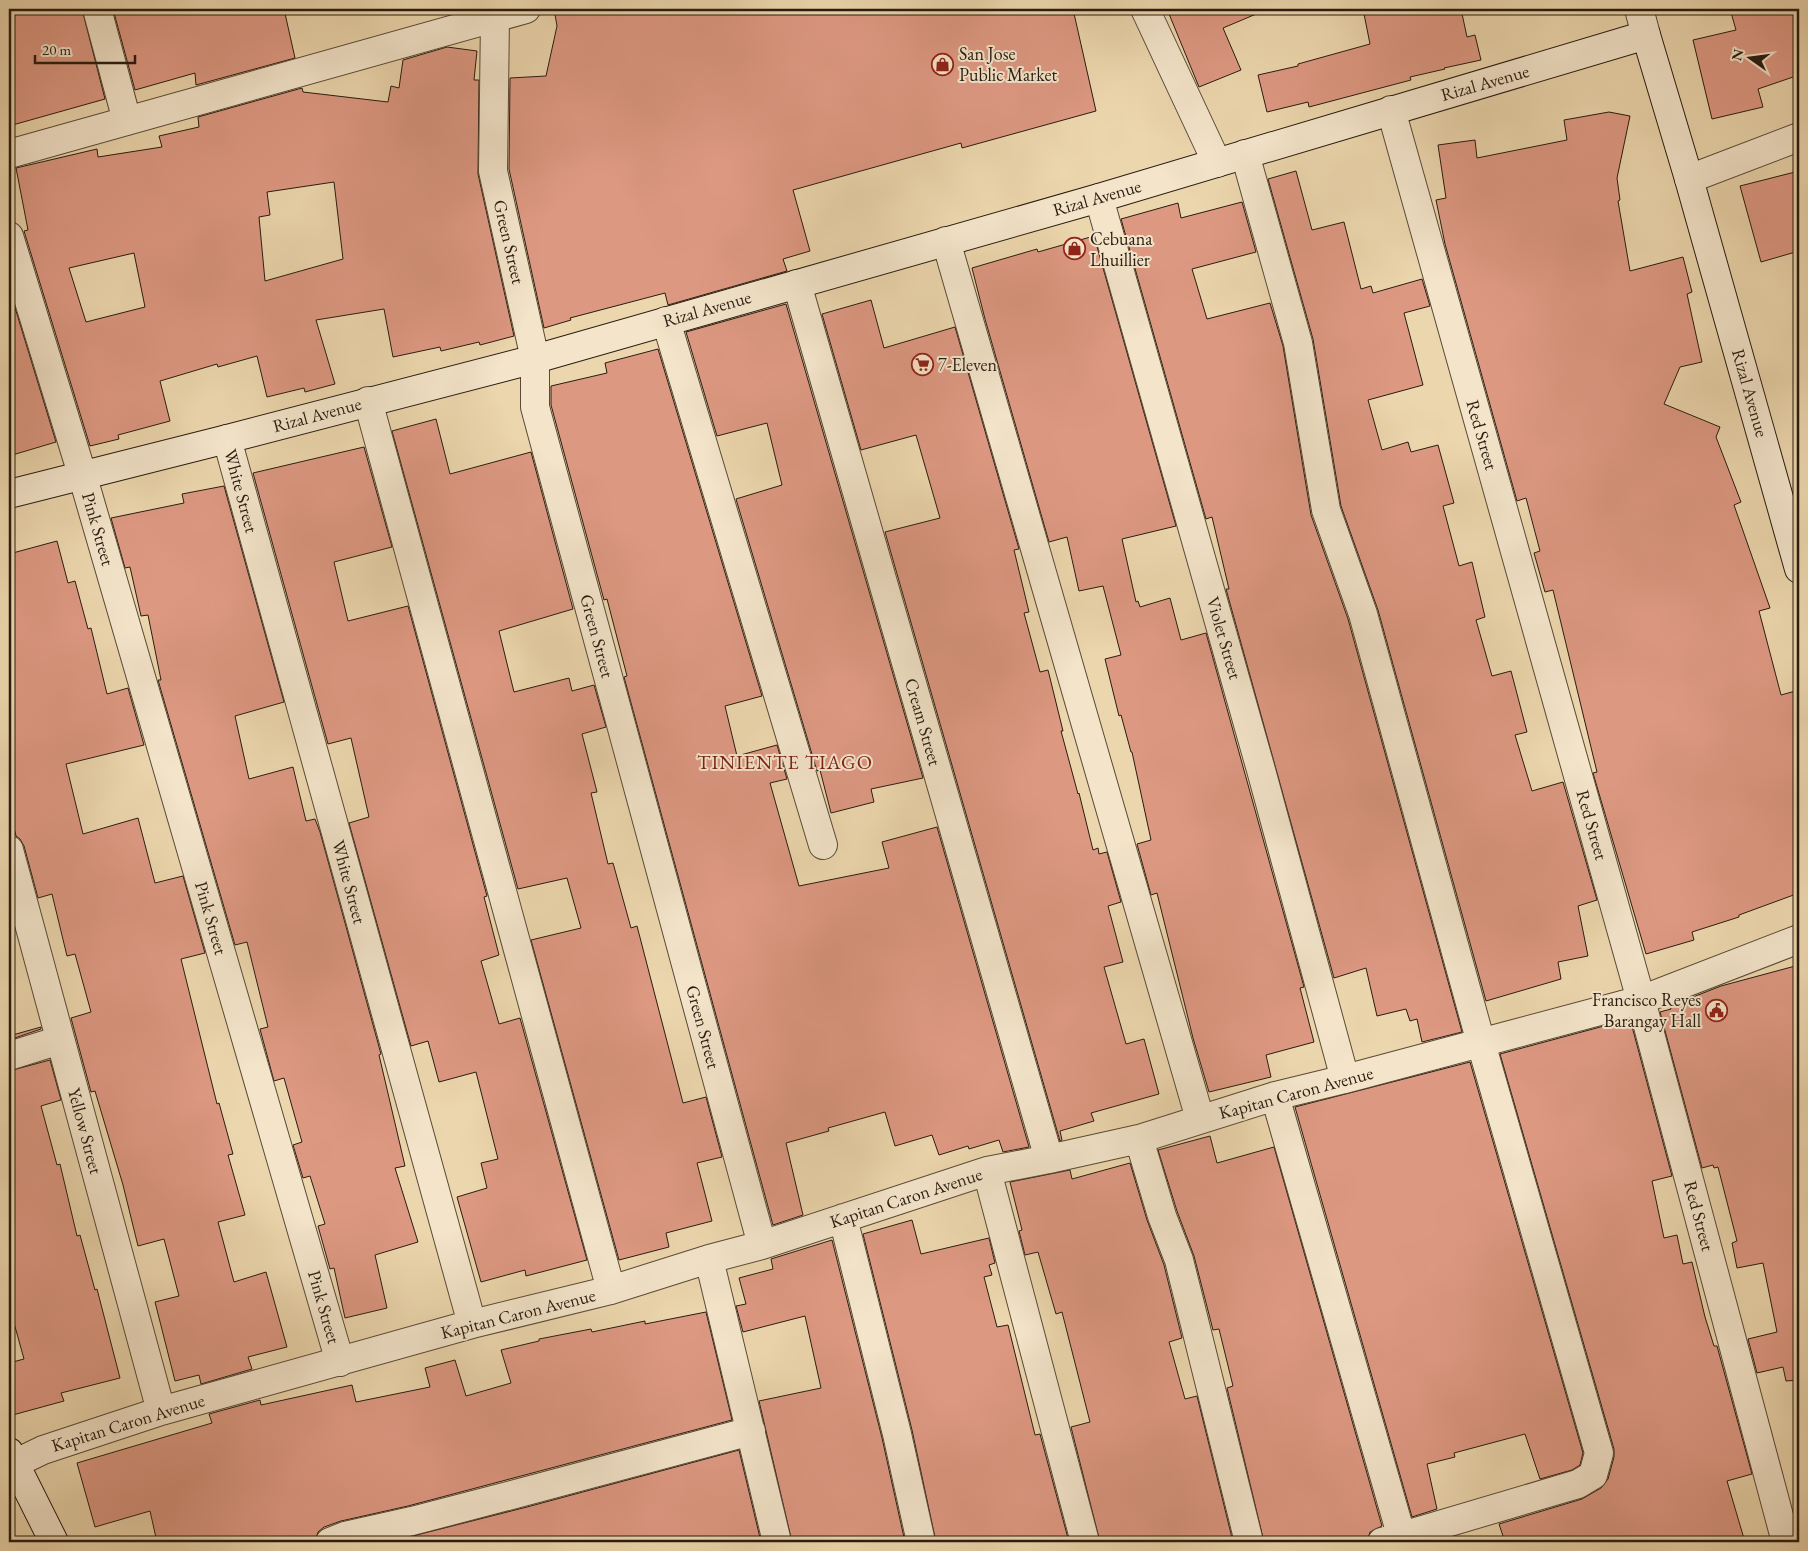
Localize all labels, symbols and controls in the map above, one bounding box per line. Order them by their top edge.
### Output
scale bar [35,32,135,64]
north arrow [1726,32,1776,82]
text: 20 m [42,40,71,59]
place label: San Jose Public Market [959,42,1058,86]
text: N [1727,47,1748,63]
shop icon: San Jose Public Market [931,52,955,76]
street label: Rizal Avenue [1438,59,1532,106]
street label: Rizal Avenue [1050,174,1144,221]
street label: Green Street [489,198,530,287]
place label: Cebuana Lhuillier [1090,227,1153,271]
shop icon: Cebuana Lhuillier [1062,237,1086,261]
street label: Rizal Avenue [660,285,754,332]
street label: Rizal Avenue [1727,346,1774,440]
supermarket icon: 7-Eleven [910,353,934,377]
place label: 7-Eleven [938,353,998,376]
street label: Rizal Avenue [270,392,364,437]
street label: Red Street [1462,397,1504,473]
street label: White Street [219,446,264,536]
street label: Pink Street [77,489,120,569]
street label: Green Street [575,592,620,681]
street label: Violet Street [1202,594,1247,682]
street label: Cream Street [900,675,947,769]
district label: TINIENTE TIAGO [697,749,873,775]
street label: Red Street [1572,787,1614,863]
street label: White Street [327,837,372,927]
street label: Pink Street [190,878,233,958]
street label: Green Street [681,983,726,1072]
place label: Francisco Reyes Barangay Hall [1592,988,1701,1032]
public building icon: Francisco Reyes Barangay Hall [1705,998,1729,1022]
street label: Kapitan Caron Avenue [1216,1061,1376,1124]
street label: Yellow Street [63,1085,108,1177]
street label: Kapitan Caron Avenue [827,1162,985,1233]
street label: Red Street [1679,1178,1720,1254]
street label: Pink Street [303,1267,346,1347]
street label: Kapitan Caron Avenue [438,1283,598,1344]
street label: Kapitan Caron Avenue [49,1388,207,1457]

